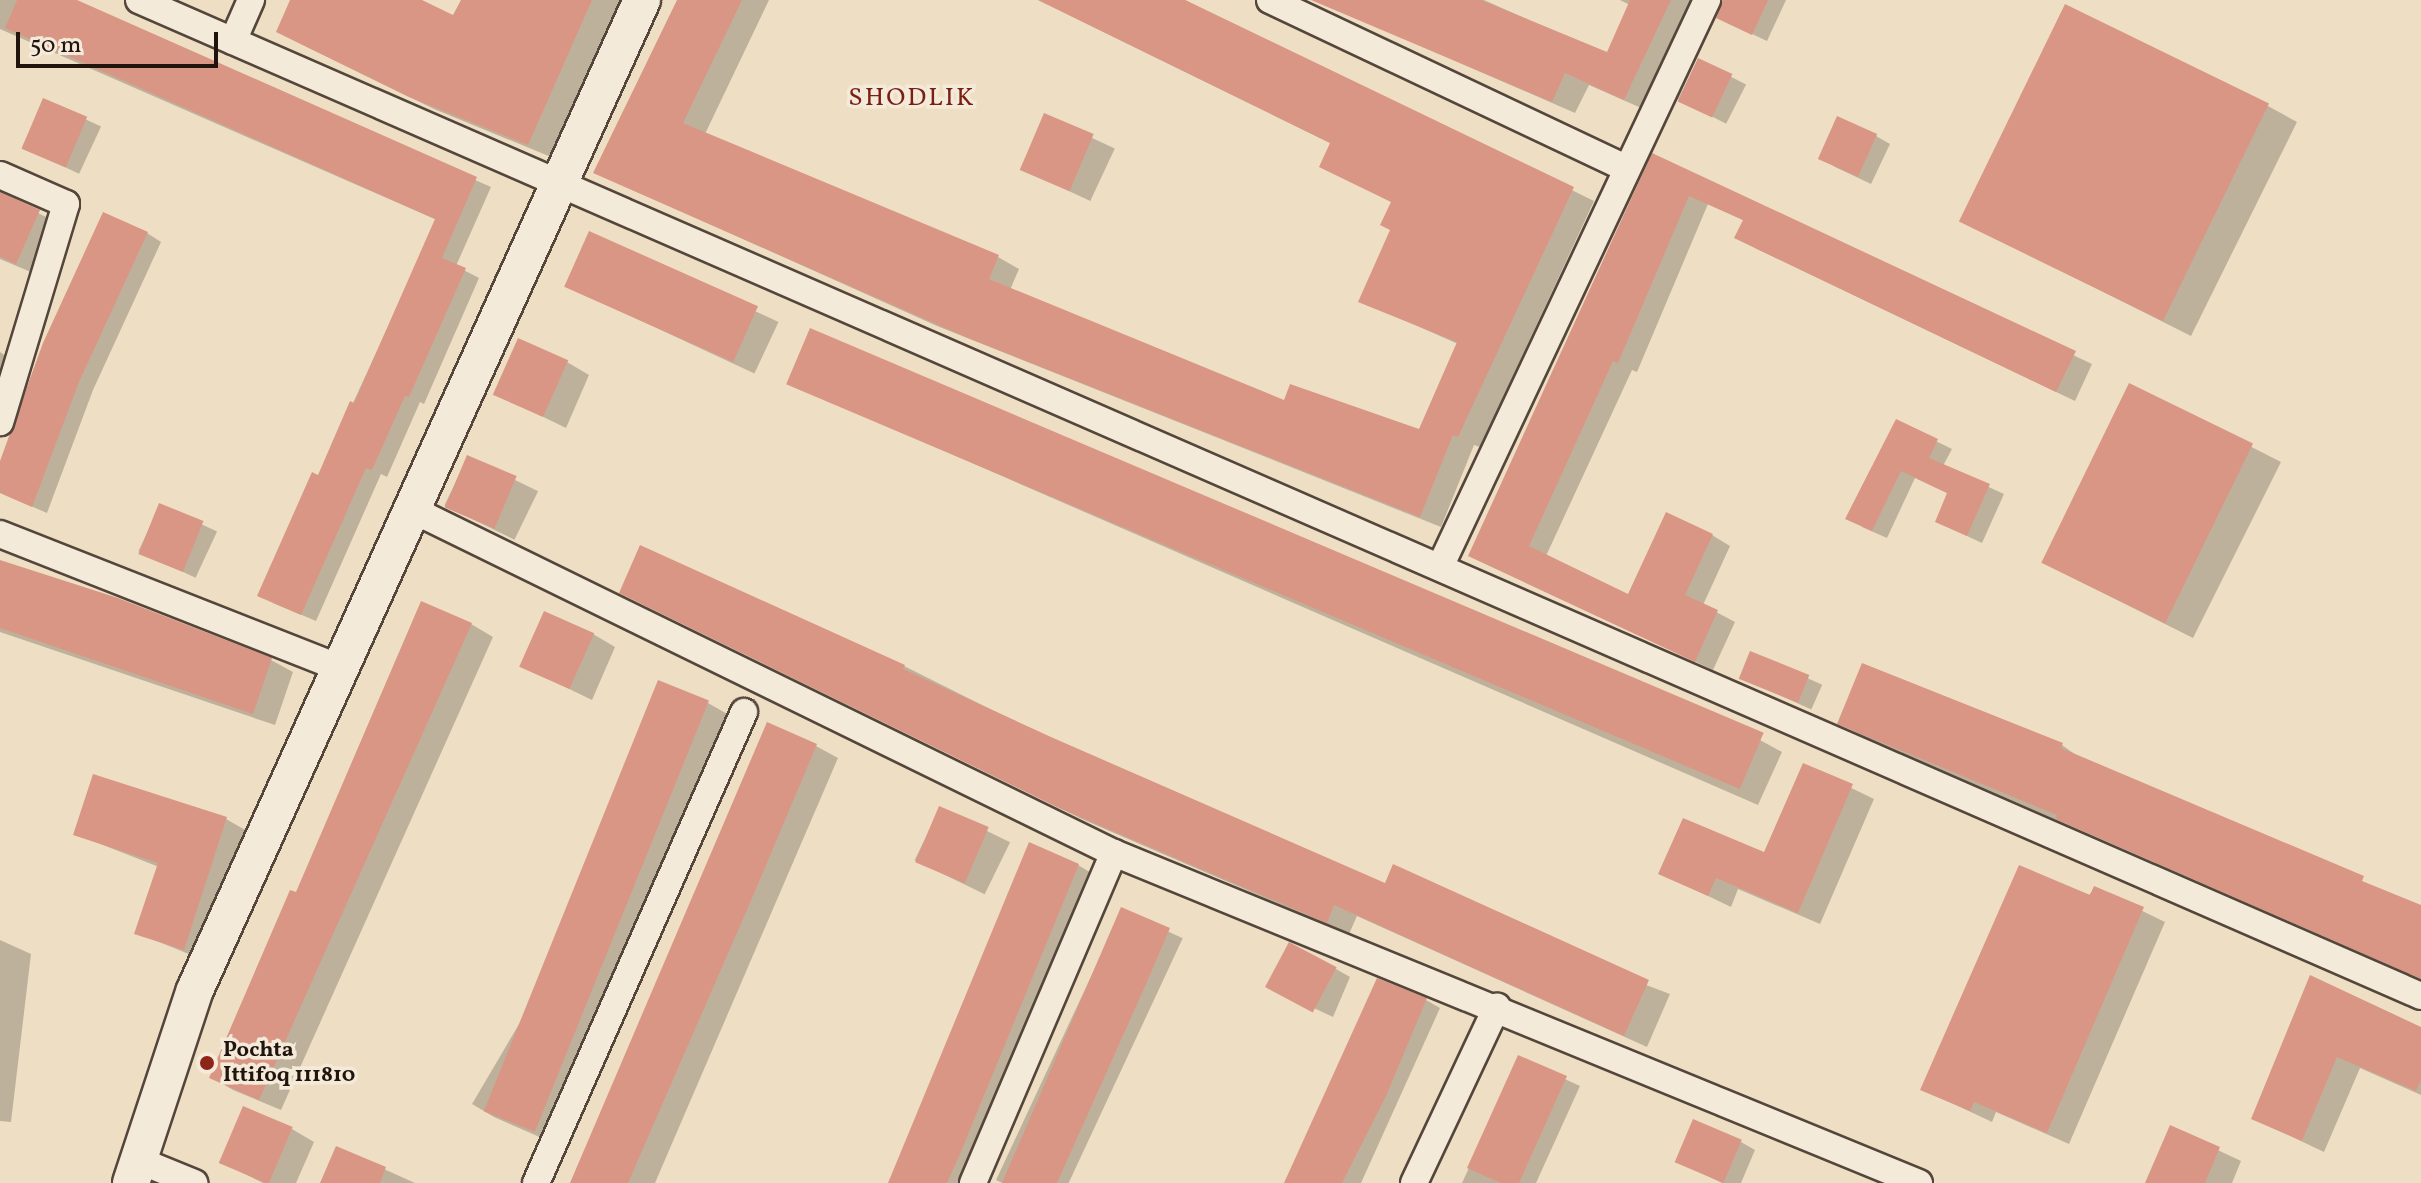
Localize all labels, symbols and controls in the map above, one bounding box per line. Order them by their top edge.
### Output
scale bar [20,16,222,66]
text: 50 m [30,29,82,63]
district label: SHODLIK [848,83,976,115]
place label: Pochta Ittifoq 111810 [223,1037,355,1088]
marker: Pochta Ittifoq 111810 [198,1054,216,1072]

